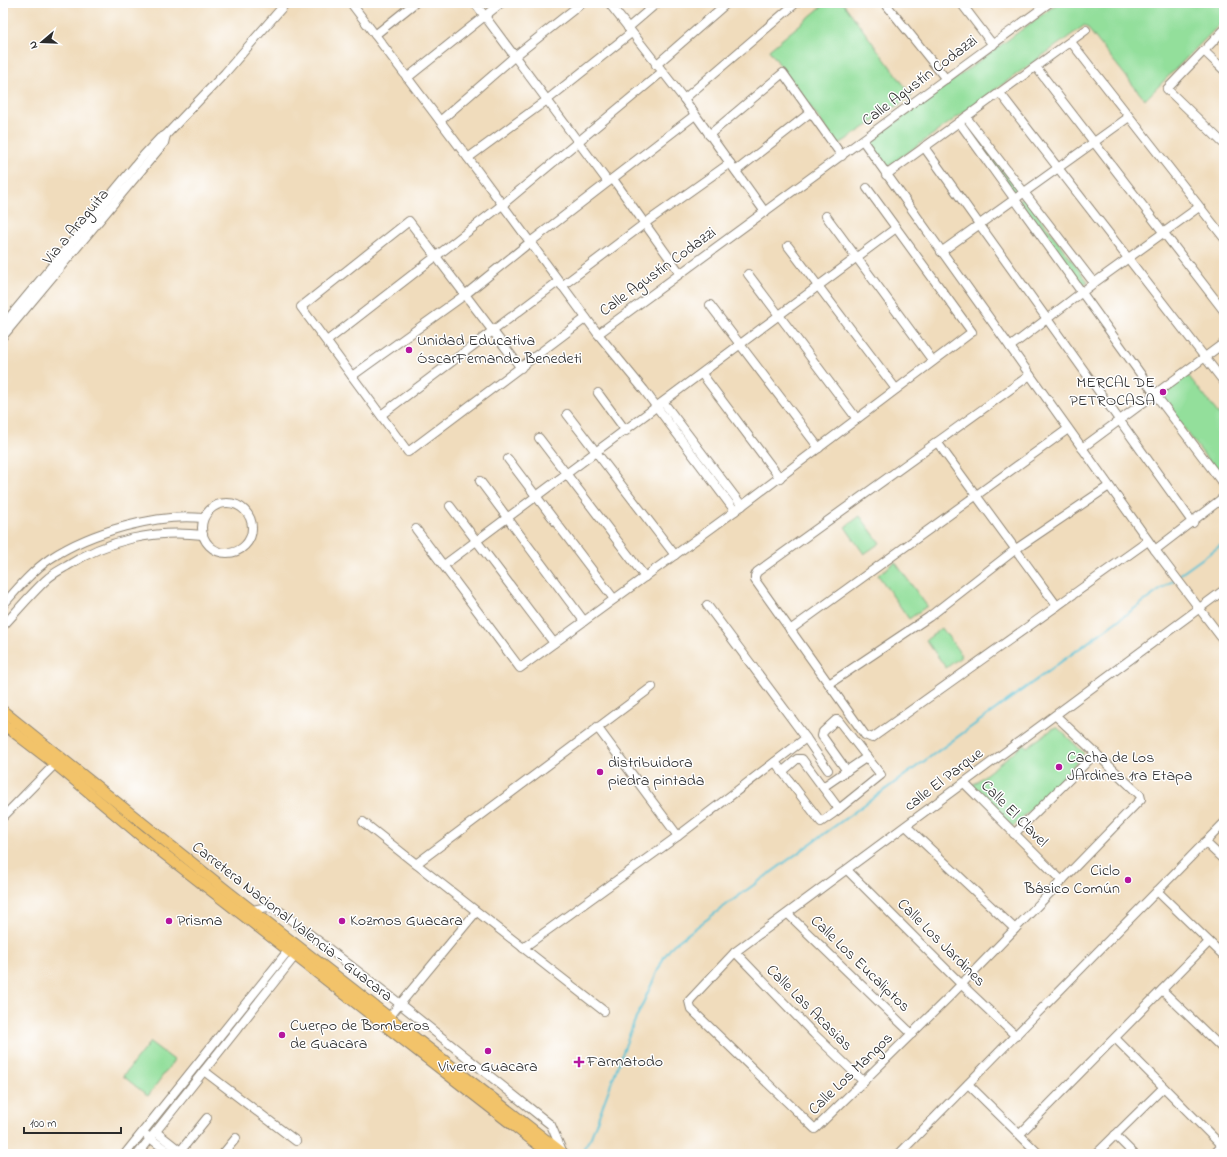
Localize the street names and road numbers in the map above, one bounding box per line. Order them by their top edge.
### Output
street label: Calle Agustín Codazzi [857,29,983,133]
street label: Via a Araguita [36,184,115,271]
street label: Calle Agustín Codazzi [595,221,722,323]
street label: calle El Parque [899,742,989,818]
street label: Calle El Clavel [975,775,1053,853]
street label: Carretera Nacional Valencia - Guacara [186,836,398,1008]
street label: Calle Los Jardines [891,893,991,993]
street label: Calle Los Eucaliptos [805,910,915,1018]
street label: Calle Las Acasias [760,959,858,1057]
street label: Calle Los Mangos [803,1027,899,1121]

